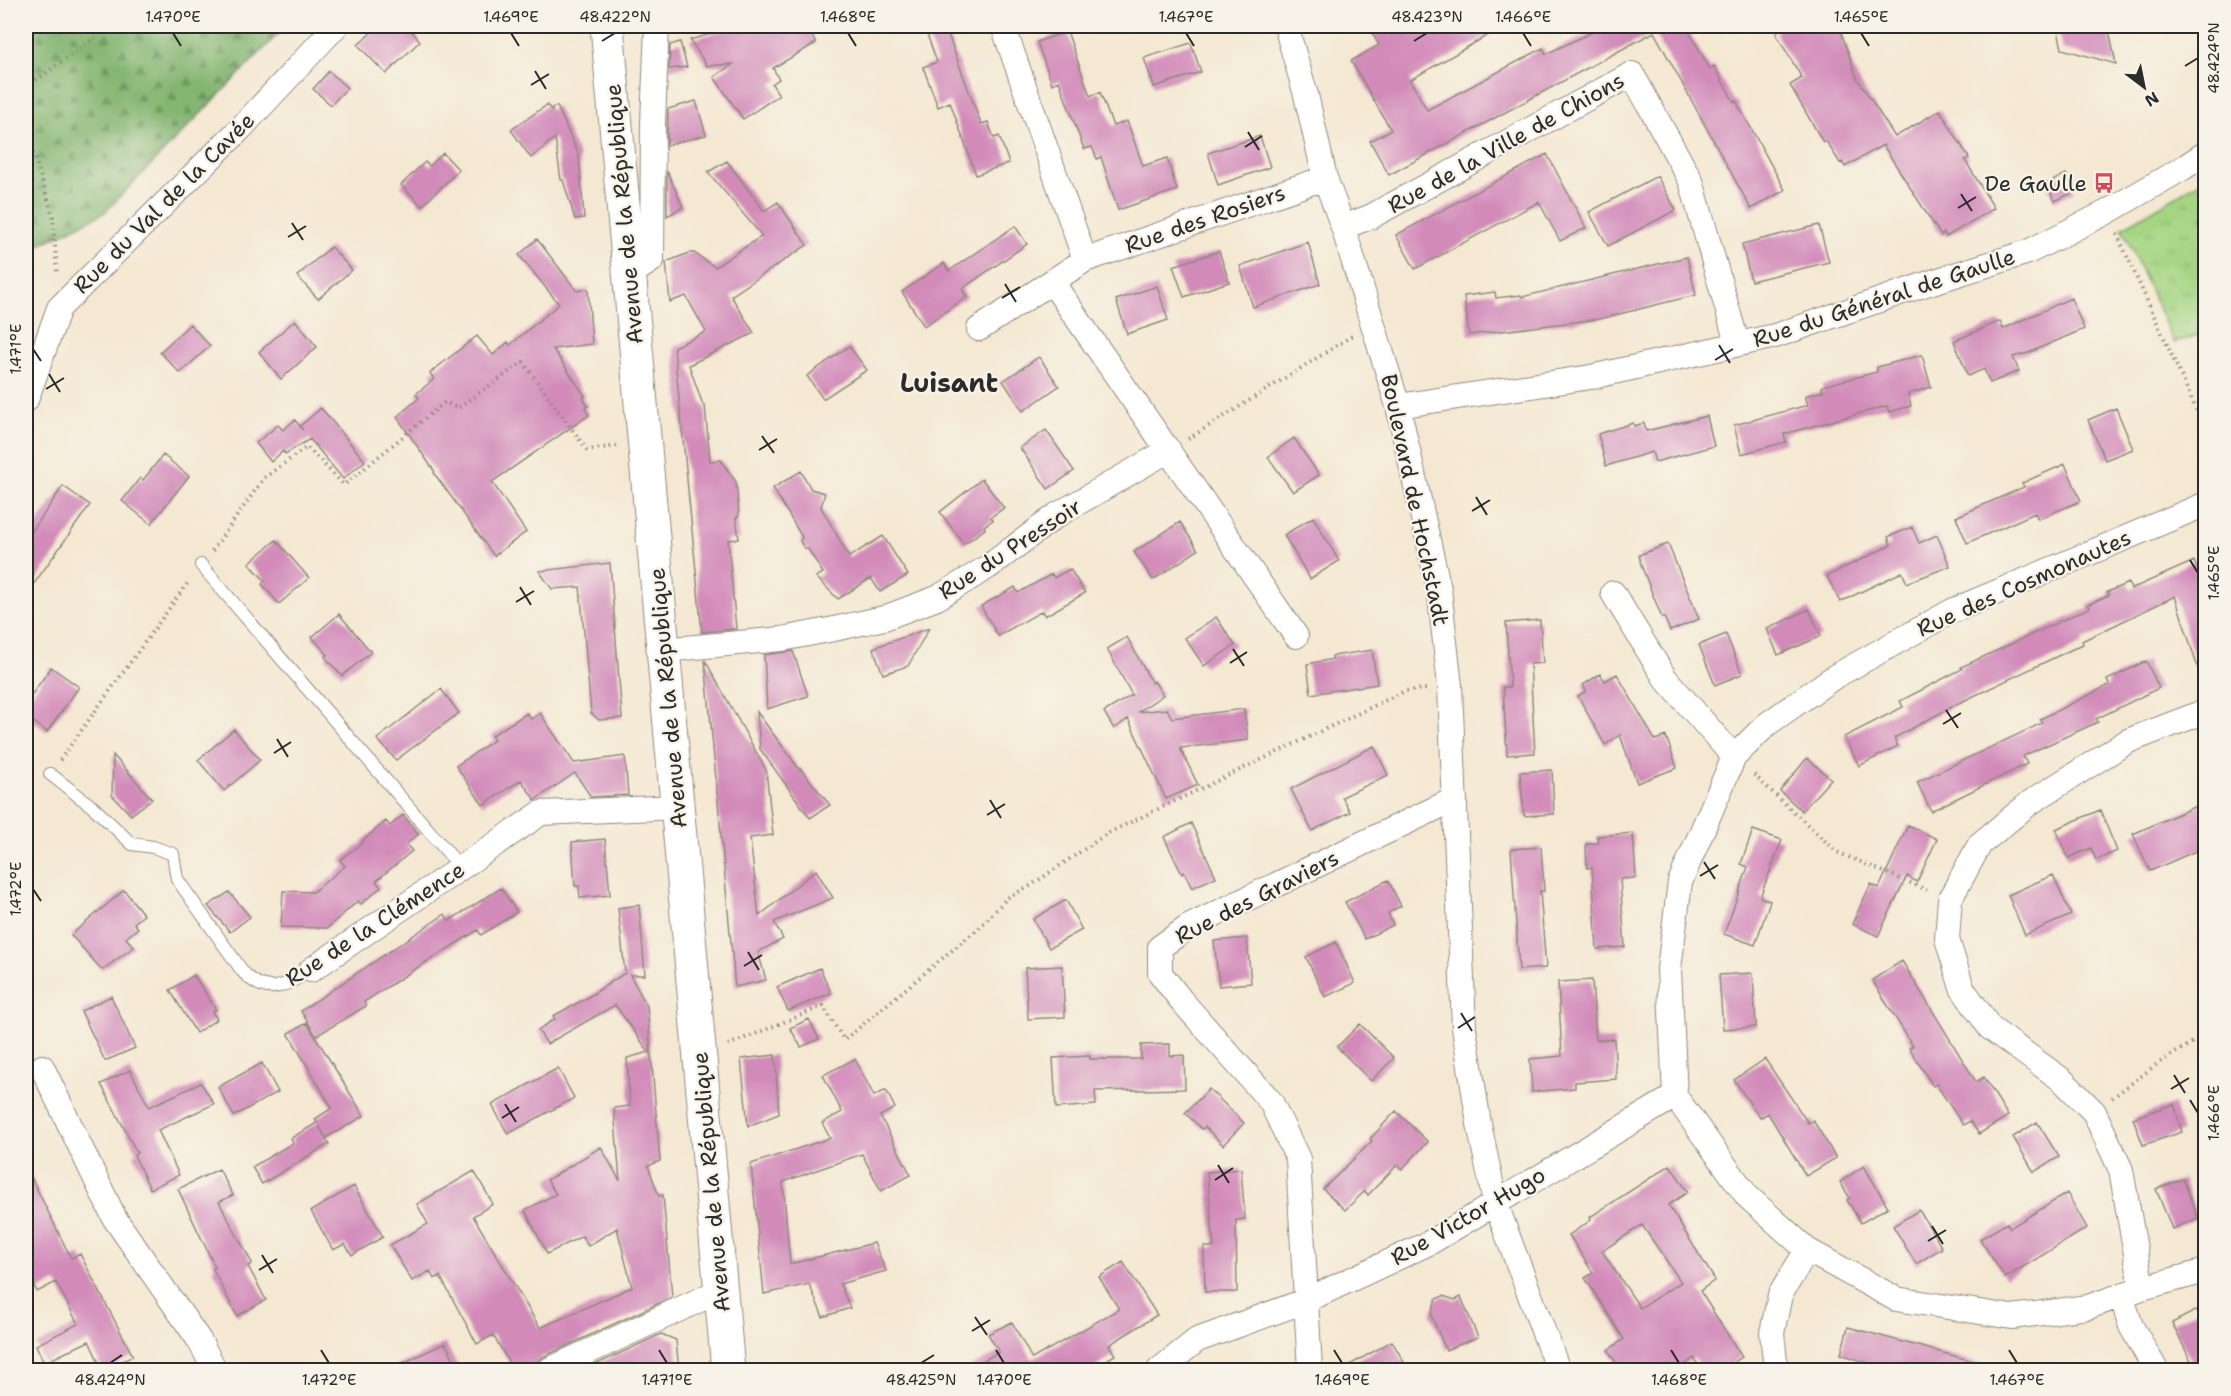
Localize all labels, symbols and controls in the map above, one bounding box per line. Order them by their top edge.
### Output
text: 1.470°E [145,7,201,27]
text: 1.469°E [483,7,539,27]
text: 48.422°N [579,7,651,27]
text: 1.468°E [820,7,876,27]
text: 1.467°E [1159,7,1213,27]
text: 48.423°N [1391,7,1463,27]
text: 1.466°E [1495,7,1551,27]
text: 1.465°E [1834,7,1888,27]
text: 48.424°N [2204,22,2224,94]
north arrow [2114,57,2174,117]
street label: Rue de la Ville de Chions [1383,66,1629,220]
street label: Avenue de la République [598,82,650,346]
text: N [2141,87,2163,112]
street label: Rue du Val de la Cavée [67,106,261,300]
place label: De Gaulle [1984,169,2087,198]
bus stop icon: De Gaulle [2092,171,2116,195]
street label: Rue des Rosiers [1121,178,1289,260]
street label: Rue du Général de Gaulle [1749,242,2019,354]
text: 1.471°E [6,324,26,374]
district label: Luisant [900,365,998,400]
street label: Boulevard de Hochstadt [1374,371,1456,629]
street label: Rue du Pressoir [933,492,1087,606]
street label: Rue des Cosmonautes [1912,523,2136,643]
text: 1.465°E [2204,546,2224,600]
street label: Avenue de la République [642,566,694,830]
street label: Rue des Graviers [1170,843,1344,951]
street label: Rue de la Clémence [280,855,470,993]
text: 1.472°E [6,862,26,916]
street label: Avenue de la République [685,1050,737,1314]
text: 1.466°E [2204,1085,2224,1141]
street label: Rue Victor Hugo [1386,1160,1550,1272]
text: 48.424°N [74,1370,146,1390]
text: 1.472°E [302,1370,356,1390]
text: 1.471°E [642,1370,692,1390]
text: 48.425°N [886,1370,956,1390]
text: 1.470°E [976,1370,1032,1390]
text: 1.469°E [1314,1370,1370,1390]
text: 1.468°E [1651,1370,1707,1390]
text: 1.467°E [1990,1370,2044,1390]

